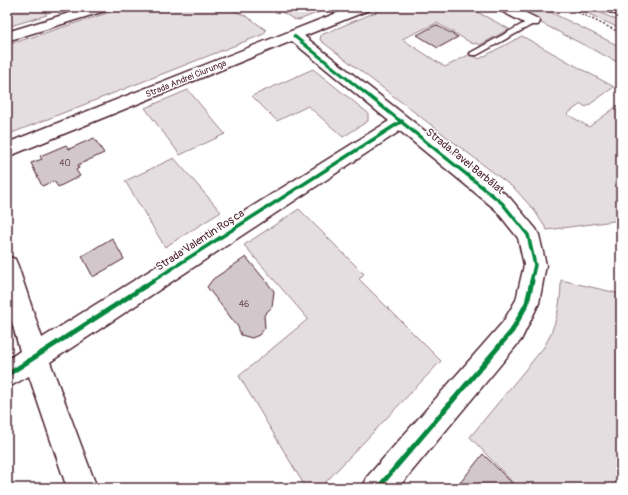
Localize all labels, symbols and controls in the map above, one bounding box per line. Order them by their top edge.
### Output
street label: Strada Andrei Ciurunga [144,58,228,100]
street label: Strada Pavel Barbălat [423,125,507,197]
house number: 40 [59,158,71,169]
street label: Strada Valentin Roșca [153,207,247,273]
house number: 46 [239,299,249,310]

